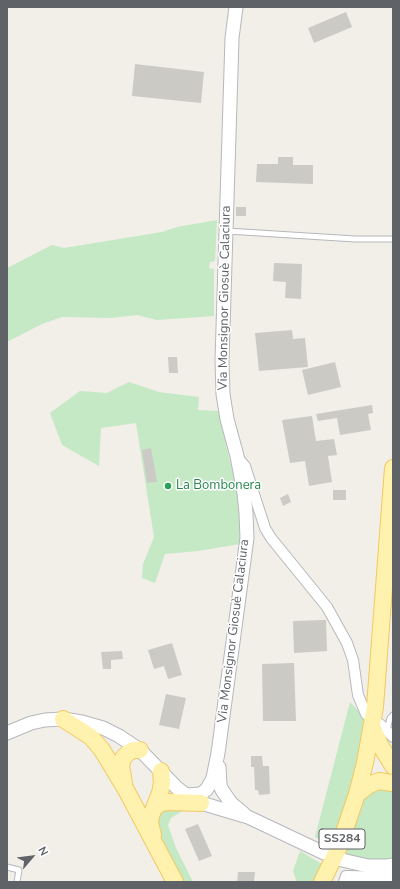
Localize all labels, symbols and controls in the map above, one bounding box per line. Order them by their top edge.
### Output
street label: Via Monsignor Giosuè Calaciura [216,205,234,391]
place label: La Bombonera [176,478,261,494]
marker: La Bombonera [163,481,173,491]
street label: Via Monsignor Giosuè Calaciura [215,538,253,724]
road number: SS284 [319,829,365,849]
north arrow [12,837,52,877]
text: N [34,844,52,858]

